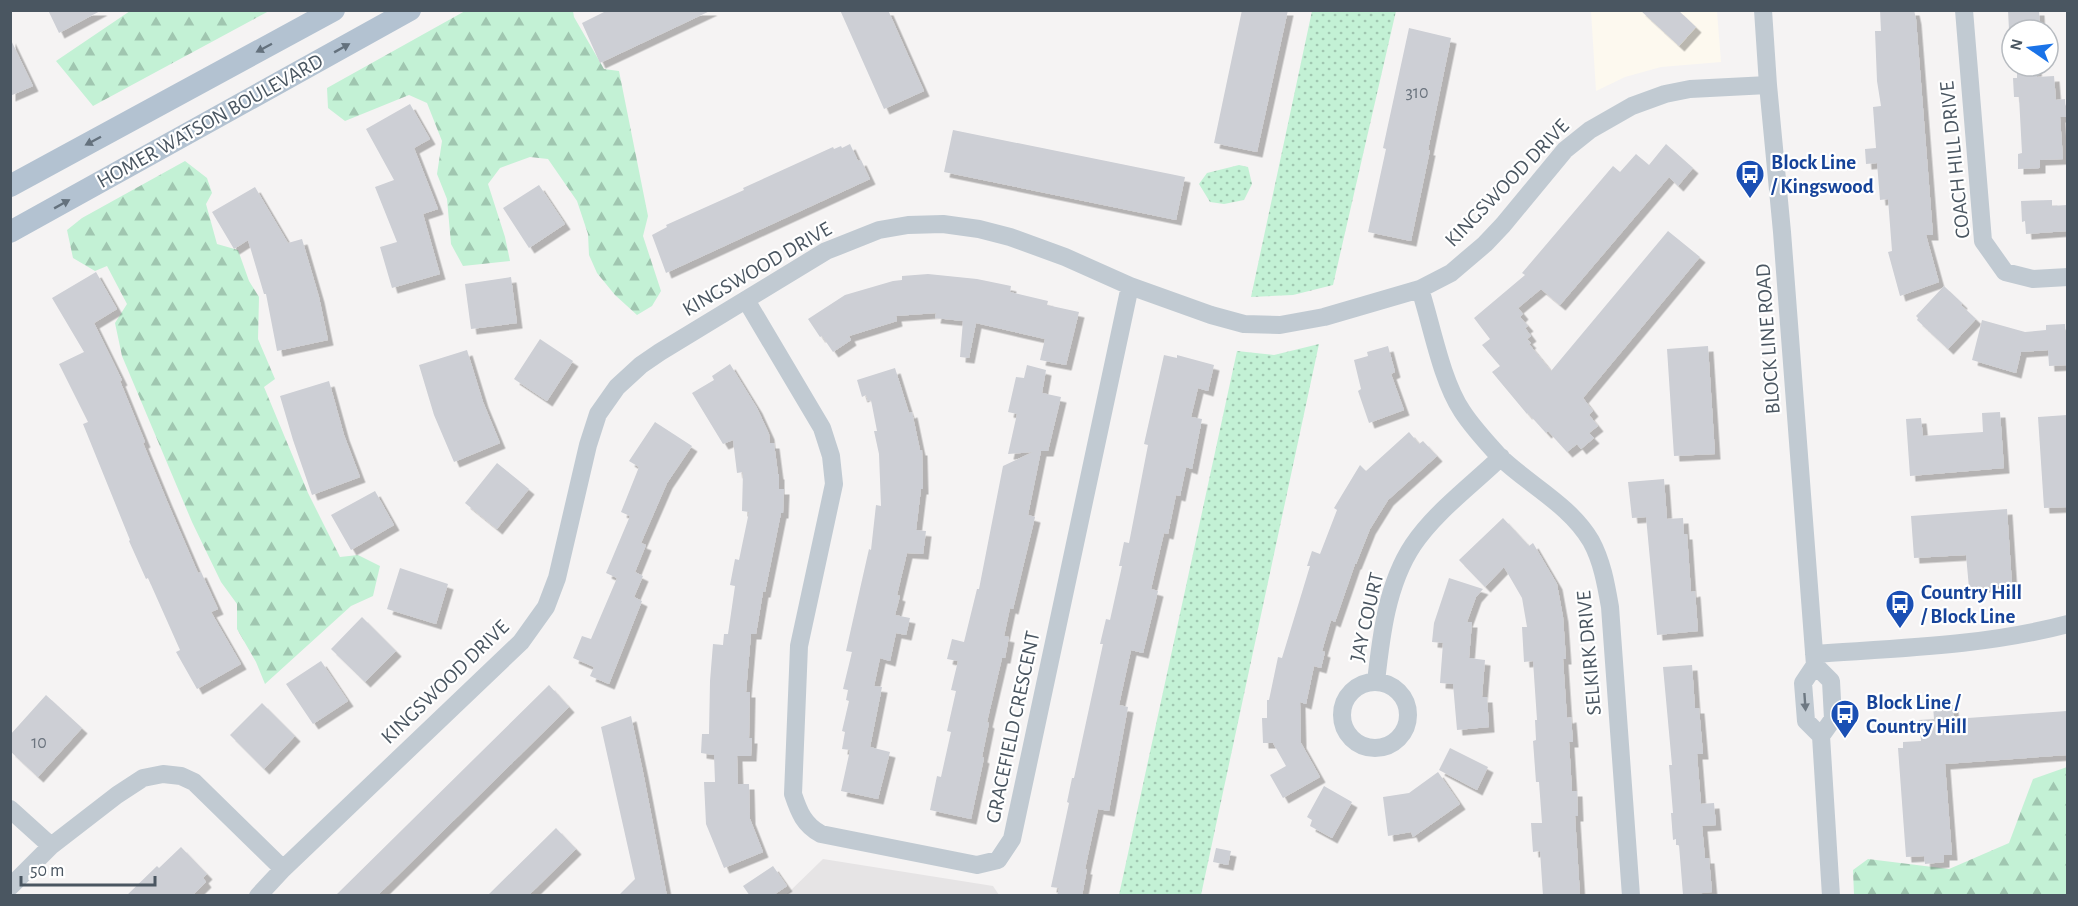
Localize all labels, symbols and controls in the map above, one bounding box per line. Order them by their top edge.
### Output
north arrow [2000,18,2060,78]
text: N [2007,37,2026,52]
one-way arrow [255,43,272,53]
one-way arrow [334,43,351,53]
street label: HOMER WATSON BOULEVARD [93,50,327,192]
street label: COACH HILL DRIVE [1936,80,1974,240]
house number: 310 [1405,84,1429,102]
street label: KINGSWOOD DRIVE [1441,115,1573,251]
one-way arrow [84,136,101,146]
place label: Block Line / Kingswood [1770,152,1874,197]
bus stop icon: Block Line / Kingswood [1734,158,1766,200]
one-way arrow [53,199,70,209]
street label: KINGSWOOD DRIVE [679,218,835,320]
street label: BLOCK LINE ROAD [1752,263,1784,415]
street label: JAY COURT [1347,570,1387,664]
place label: Country Hill / Block Line [1920,582,2022,627]
bus stop icon: Country Hill / Block Line [1884,588,1916,630]
street label: SELKIRK DRIVE [1573,590,1605,716]
street label: KINGSWOOD DRIVE [377,616,513,748]
street label: GRACEFIELD CRESCENT [982,629,1044,825]
one-way arrow [1800,692,1809,711]
place label: Block Line / Country Hill [1866,692,1967,737]
bus stop icon: Block Line / Country Hill [1829,698,1861,740]
house number: 10 [31,734,47,752]
scale bar [21,849,154,887]
text: 50 m [30,862,64,880]

